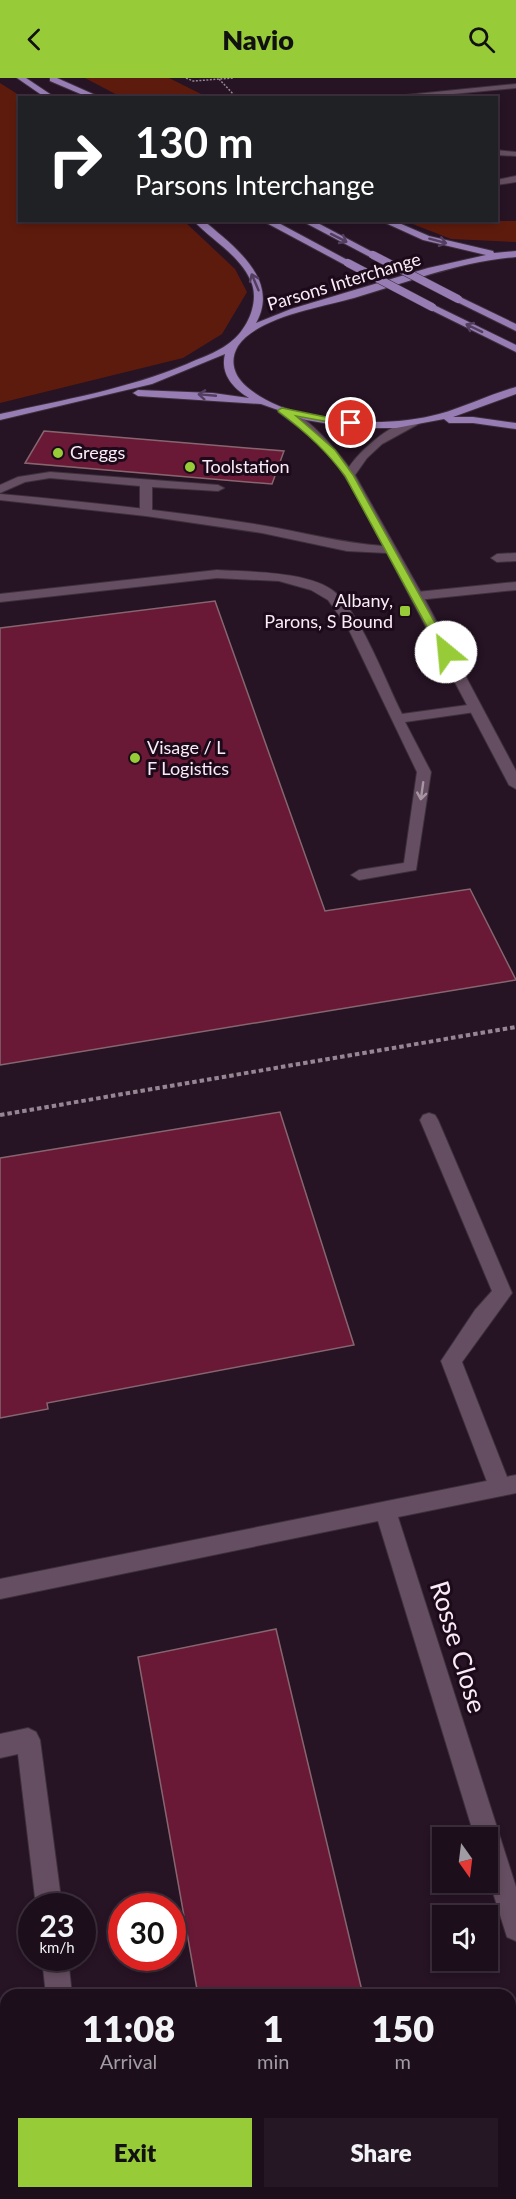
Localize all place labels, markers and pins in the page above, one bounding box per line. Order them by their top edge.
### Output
pin [325,397,376,448]
place label: Greggs [70,441,125,463]
marker: Greggs [51,446,65,460]
place label: Toolstation [202,455,290,477]
marker: Toolstation [183,460,197,474]
place label: Albany, Parons, S Bound [264,589,393,632]
marker: Albany, Parons, S Bound [398,604,412,618]
place label: Visage / L F Logistics [147,736,229,779]
marker: Visage / L F Logistics [128,751,142,765]

